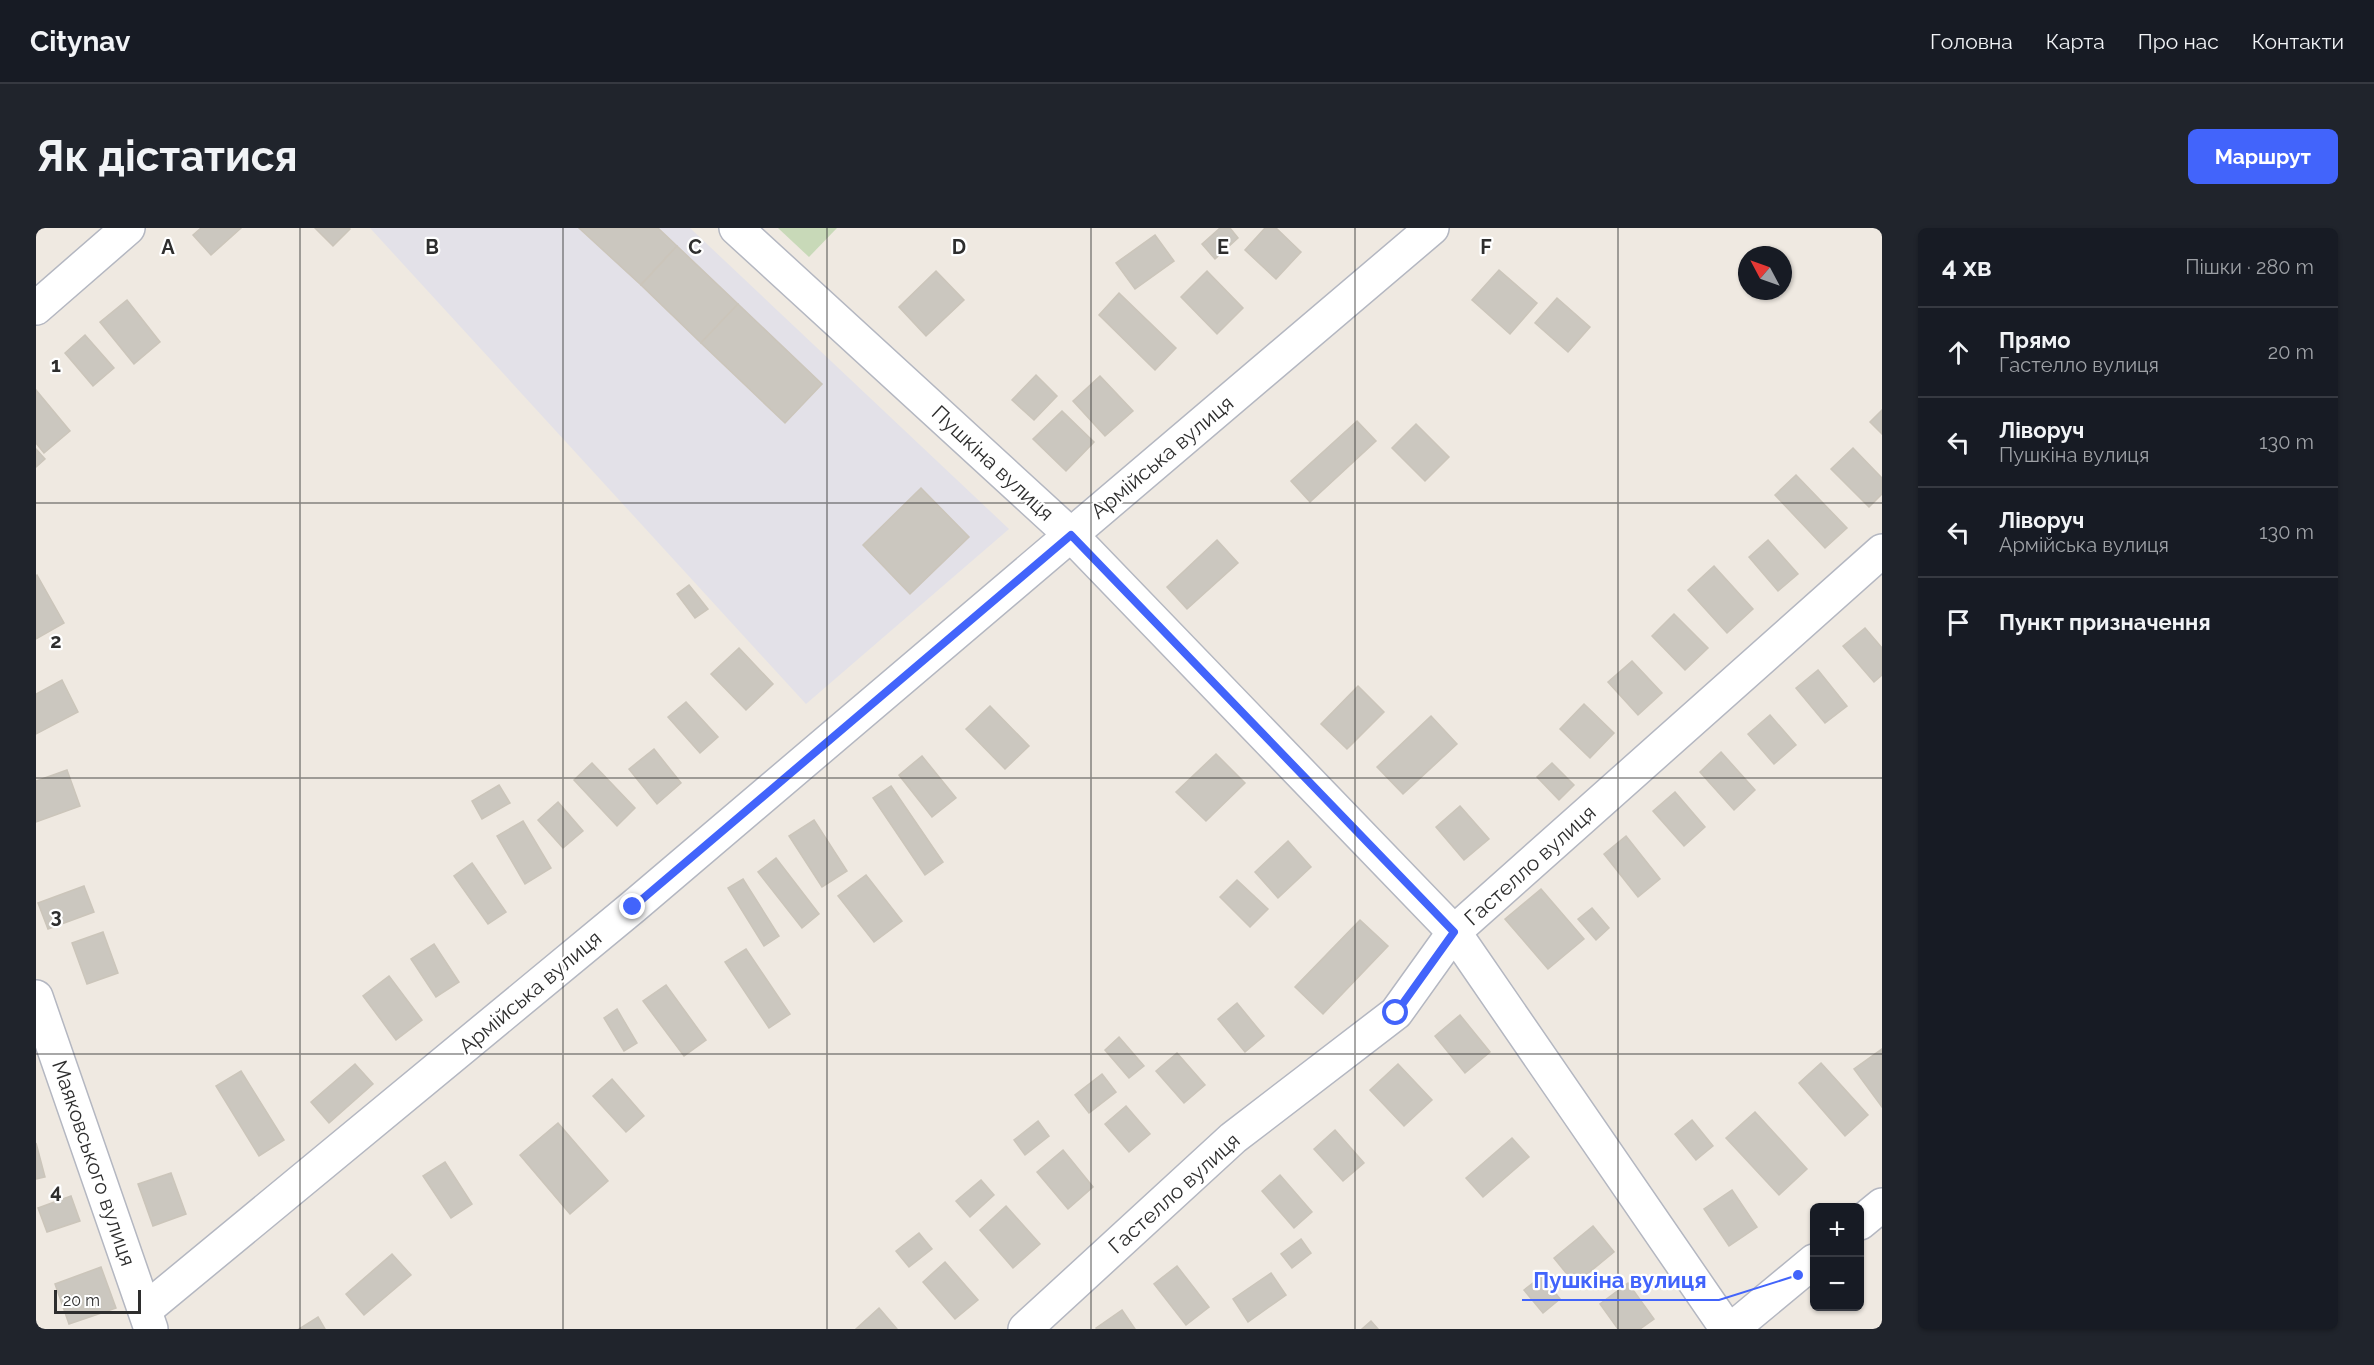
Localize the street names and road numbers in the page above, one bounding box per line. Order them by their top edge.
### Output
street label: Армійська вулиця [1086,390,1238,524]
street label: Пушкіна вулиця [927,400,1059,526]
street label: Гастелло вулиця [1459,800,1601,930]
street label: Армійська вулиця [454,925,606,1059]
street label: Маяковського вулиця [47,1057,141,1269]
street label: Гастелло вулиця [1103,1128,1245,1258]

